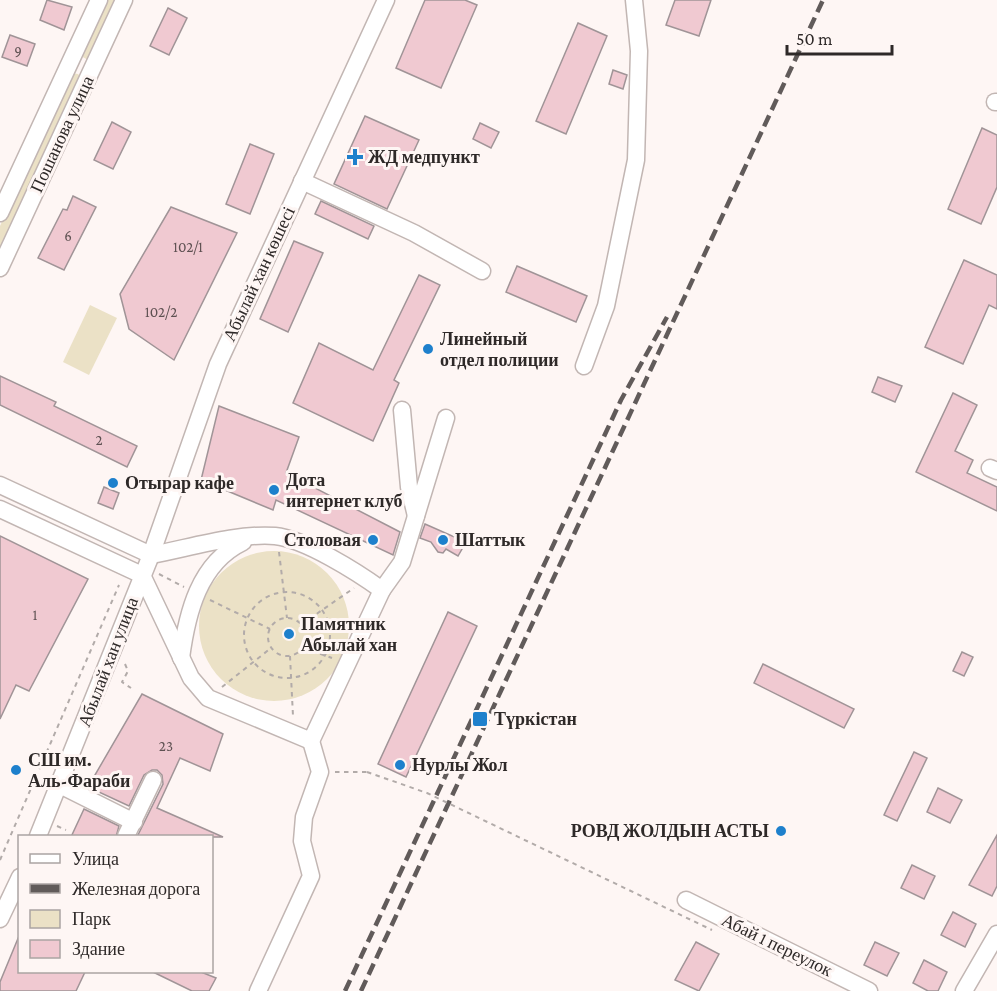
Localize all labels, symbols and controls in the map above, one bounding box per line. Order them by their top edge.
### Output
scale bar [787,18,892,56]
text: 50 m [796,29,833,49]
house number: 9 [14,43,22,59]
street label: Пошанова улица [26,72,98,196]
place label: ЖД медпункт [368,147,480,167]
marker: ЖД медпункт [346,148,364,166]
street label: Абылай хан көшесі [219,204,299,344]
house number: 6 [64,228,72,244]
house number: 102/1 [173,239,203,255]
house number: 102/2 [145,304,177,320]
place label: Линейный отдел полиции [440,329,559,370]
marker: Линейный отдел полиции [421,342,435,356]
house number: 2 [95,432,103,448]
place label: Дота интернет клуб [286,470,402,511]
place label: Отырар кафе [125,473,234,493]
marker: Отырар кафе [106,476,120,490]
marker: Дота интернет клуб [267,483,281,497]
place label: Столовая [284,530,361,550]
place label: Шаттык [455,530,526,550]
marker: Столовая [366,533,380,547]
marker: Шаттык [436,533,450,547]
street label: Абылай хан улица [74,594,142,730]
house number: 1 [33,607,38,623]
place label: Памятник Абылай хан [301,614,397,655]
marker: Памятник Абылай хан [282,627,296,641]
place label: Түркістан [494,709,577,729]
marker: Түркістан [471,710,489,728]
house number: 23 [159,738,173,754]
place label: СШ им. Аль-Фараби [28,750,130,791]
place label: Нурлы Жол [412,755,507,775]
marker: Нурлы Жол [393,758,407,772]
marker: СШ им. Аль-Фараби [9,763,23,777]
place label: РОВД ЖОЛДЫН АСТЫ [571,821,769,841]
marker: РОВД ЖОЛДЫН АСТЫ [774,824,788,838]
legend [18,835,213,973]
text: Улица [72,849,119,869]
text: Железная дорога [72,879,200,899]
text: Парк [72,909,111,929]
street label: Абай 1 переулок [718,910,836,981]
text: Здание [72,939,125,959]

